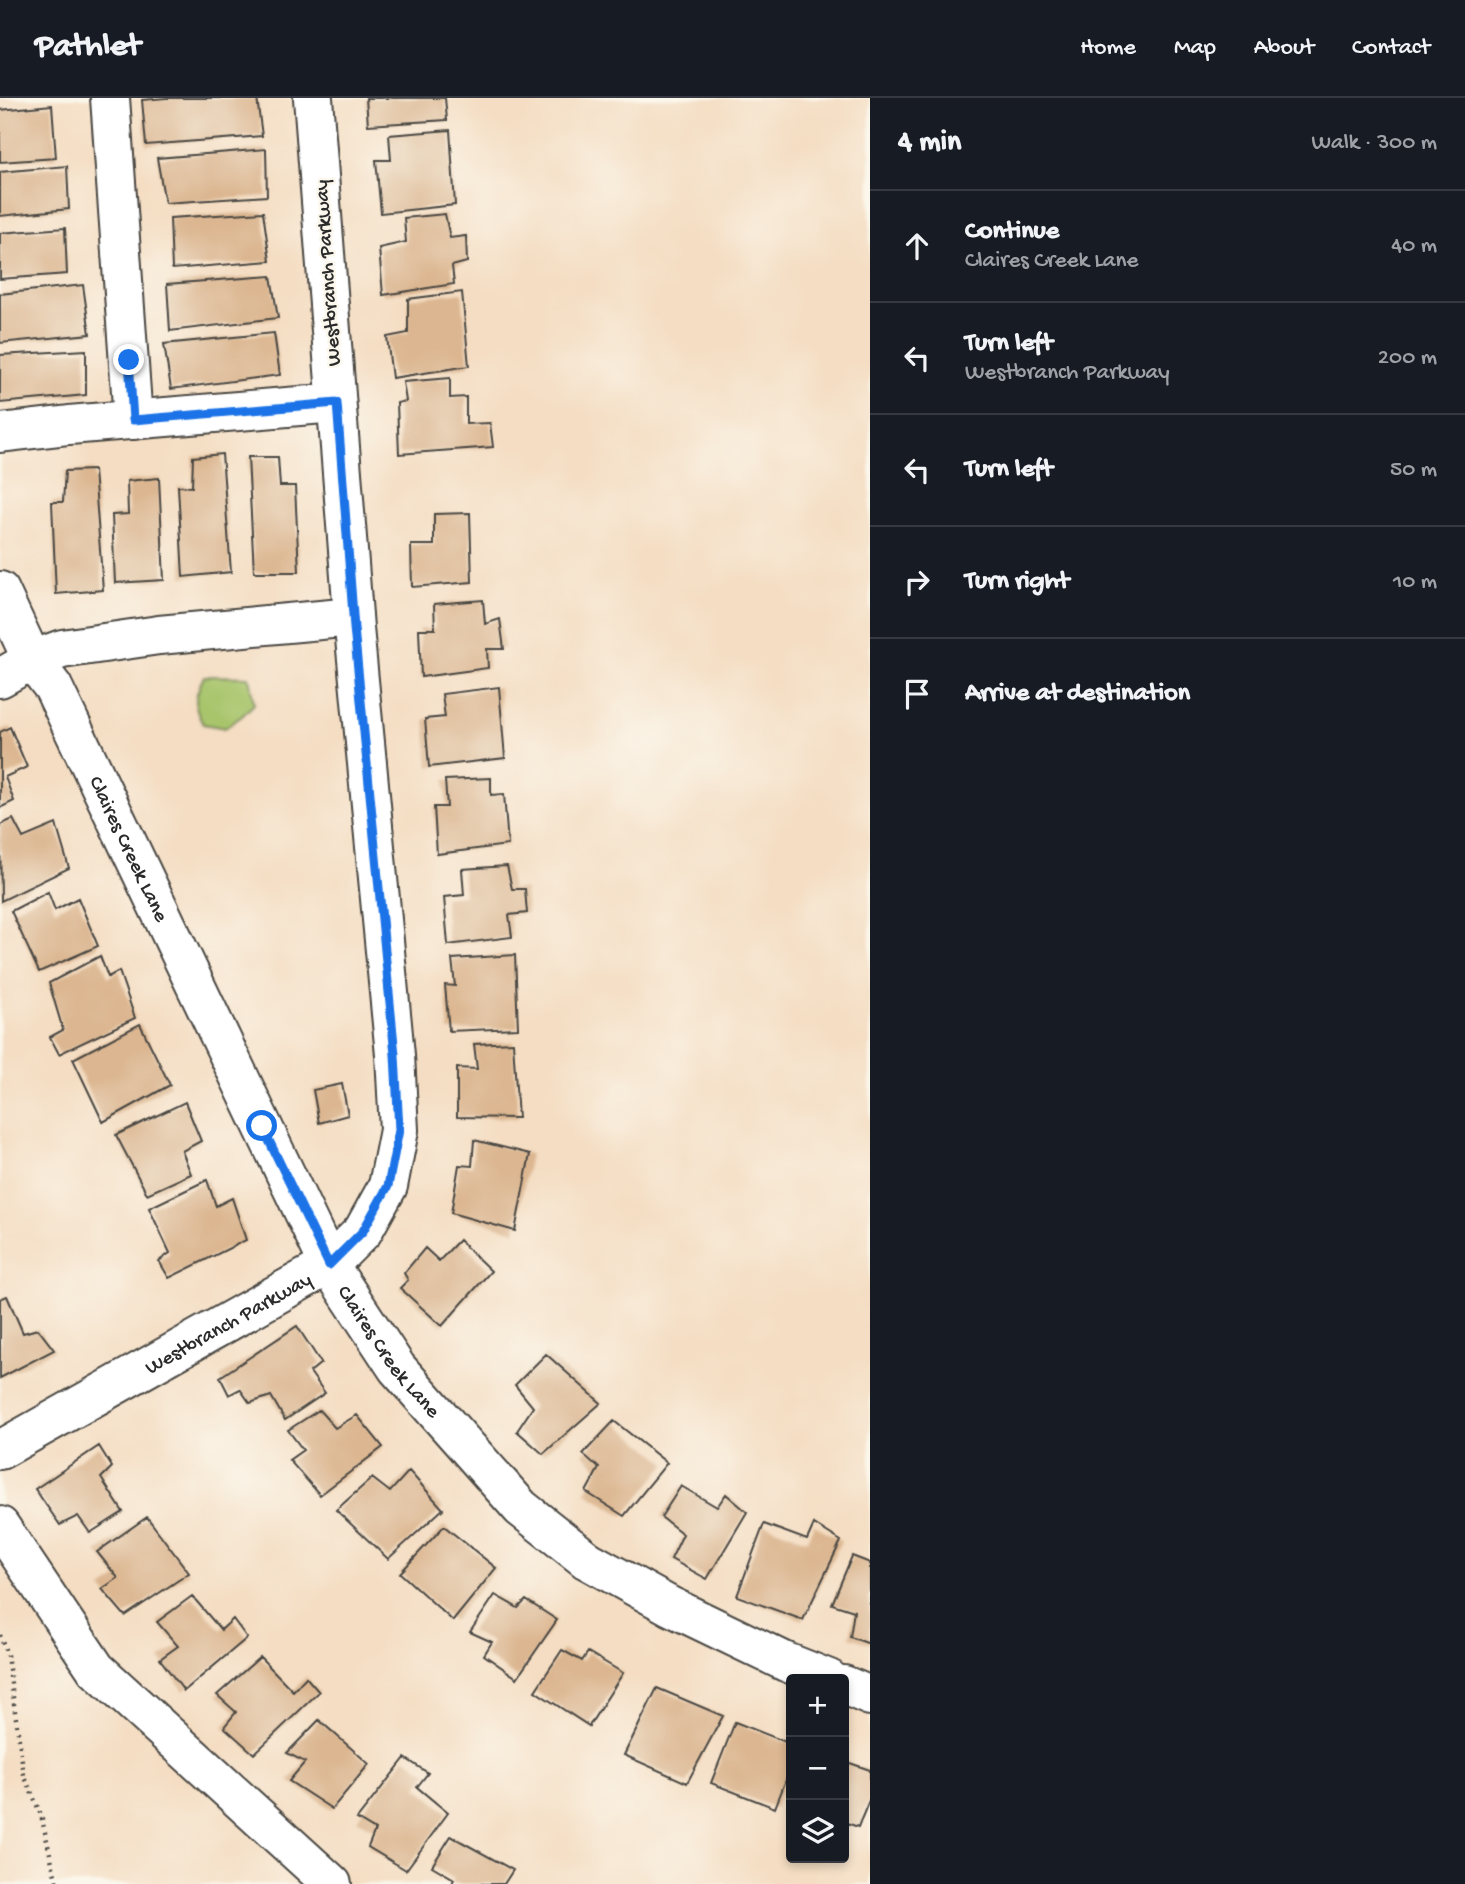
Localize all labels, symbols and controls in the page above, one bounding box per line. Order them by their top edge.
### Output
text: Pathlet [35,29,141,67]
text: Home [1080,34,1136,63]
text: Map [1174,34,1216,63]
text: About [1254,34,1314,63]
text: Contact [1352,34,1430,63]
text: 4 min [898,126,961,161]
text: Walk · 300 m [1311,130,1437,157]
street label: Westbranch Parkway [311,179,348,367]
text: Continue [965,217,1059,248]
icon: ahead [898,227,936,265]
text: 40 m [1391,233,1437,260]
text: Claires Creek Lane [965,248,1138,275]
text: Turn left [965,329,1053,360]
icon: left [898,339,936,377]
route end [113,344,144,375]
text: 200 m [1378,345,1437,372]
text: Westbranch Parkway [965,360,1170,387]
icon: left [898,451,936,489]
text: Turn left [965,455,1053,486]
text: 50 m [1390,457,1437,484]
icon: right [898,563,936,601]
text: Turn right [965,567,1069,598]
text: 10 m [1393,569,1437,596]
icon: arrive [898,675,936,713]
text: Arrive at destination [965,679,1190,710]
street label: Claires Creek Lane [81,773,173,928]
route start [246,1110,277,1141]
street label: Westbranch Parkway [142,1268,317,1382]
street label: Claires Creek Lane [330,1282,445,1425]
map controls [786,1674,849,1863]
button: + [786,1674,849,1737]
button: − [786,1737,849,1800]
button: layers [786,1800,849,1863]

